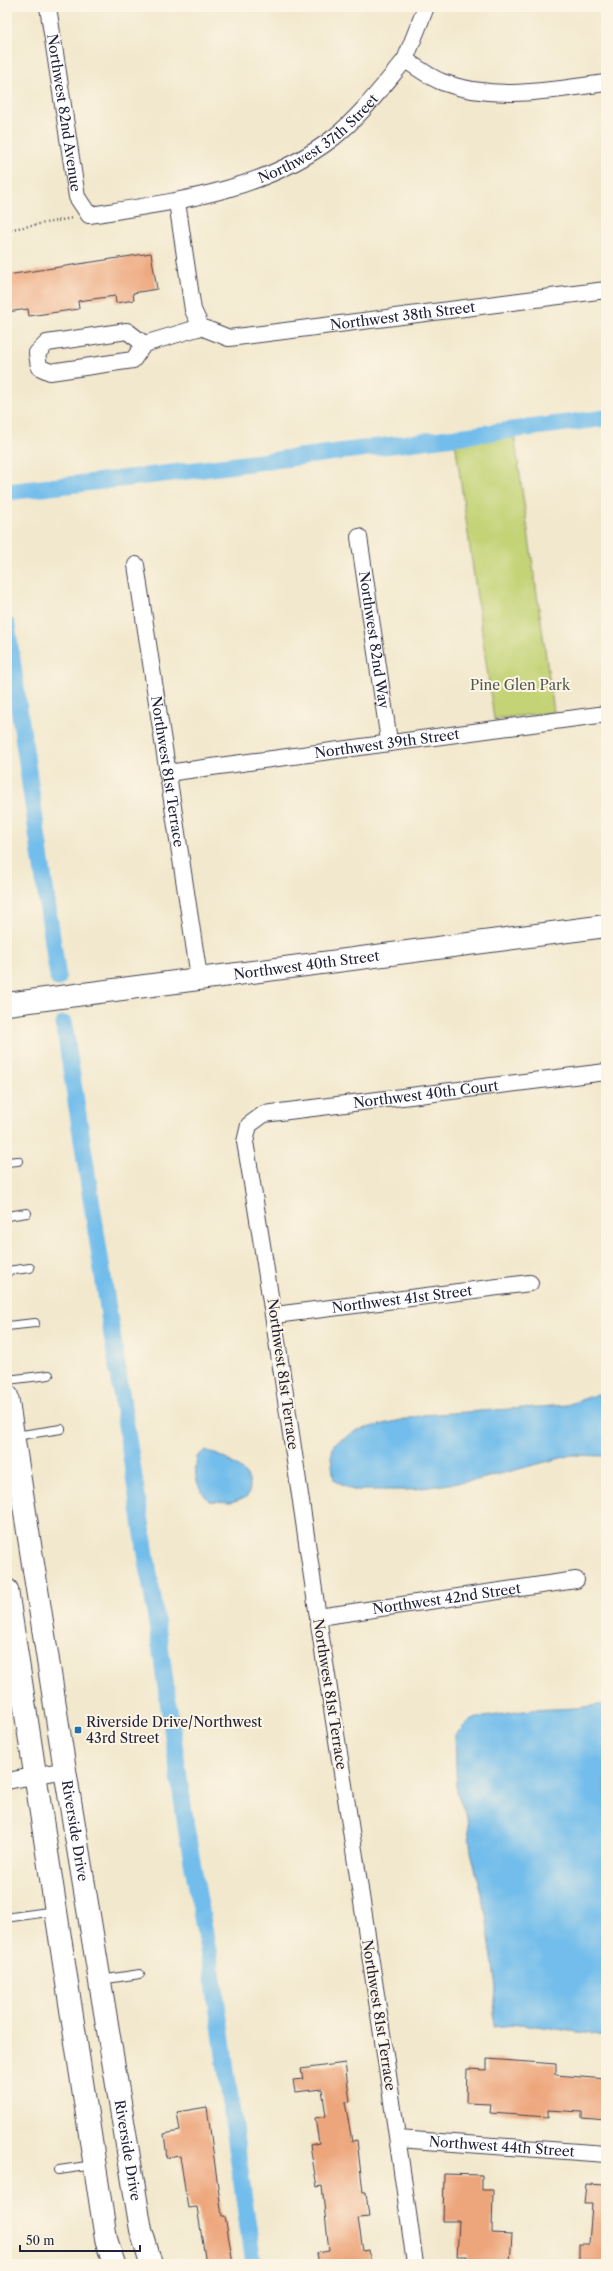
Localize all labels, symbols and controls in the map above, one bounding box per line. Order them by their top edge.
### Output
street label: Northwest 82nd Avenue [43,33,85,193]
street label: Northwest 37th Street [255,90,382,187]
street label: Northwest 38th Street [329,298,476,334]
street label: Northwest 82nd Way [355,570,393,710]
park label: Pine Glen Park [470,676,571,694]
street label: Northwest 81st Terrace [147,695,188,849]
street label: Northwest 39th Street [314,725,461,762]
street label: Northwest 40th Street [232,947,381,983]
street label: Northwest 40th Court [352,1076,500,1112]
street label: Northwest 41st Street [331,1281,473,1317]
street label: Northwest 81st Terrace [263,1297,303,1451]
street label: Northwest 42nd Street [371,1579,522,1618]
street label: Northwest 81st Terrace [309,1617,351,1771]
place label: Riverside Drive/Northwest 43rd Street [86,1713,262,1747]
marker: Riverside Drive/Northwest 43rd Street [73,1725,83,1735]
street label: Riverside Drive [58,1779,92,1883]
street label: Northwest 81st Terrace [358,1938,400,2092]
street label: Riverside Drive [111,2098,145,2202]
street label: Northwest 44th Street [428,2132,575,2161]
scale bar [20,2227,140,2253]
text: 50 m [26,2233,55,2248]

